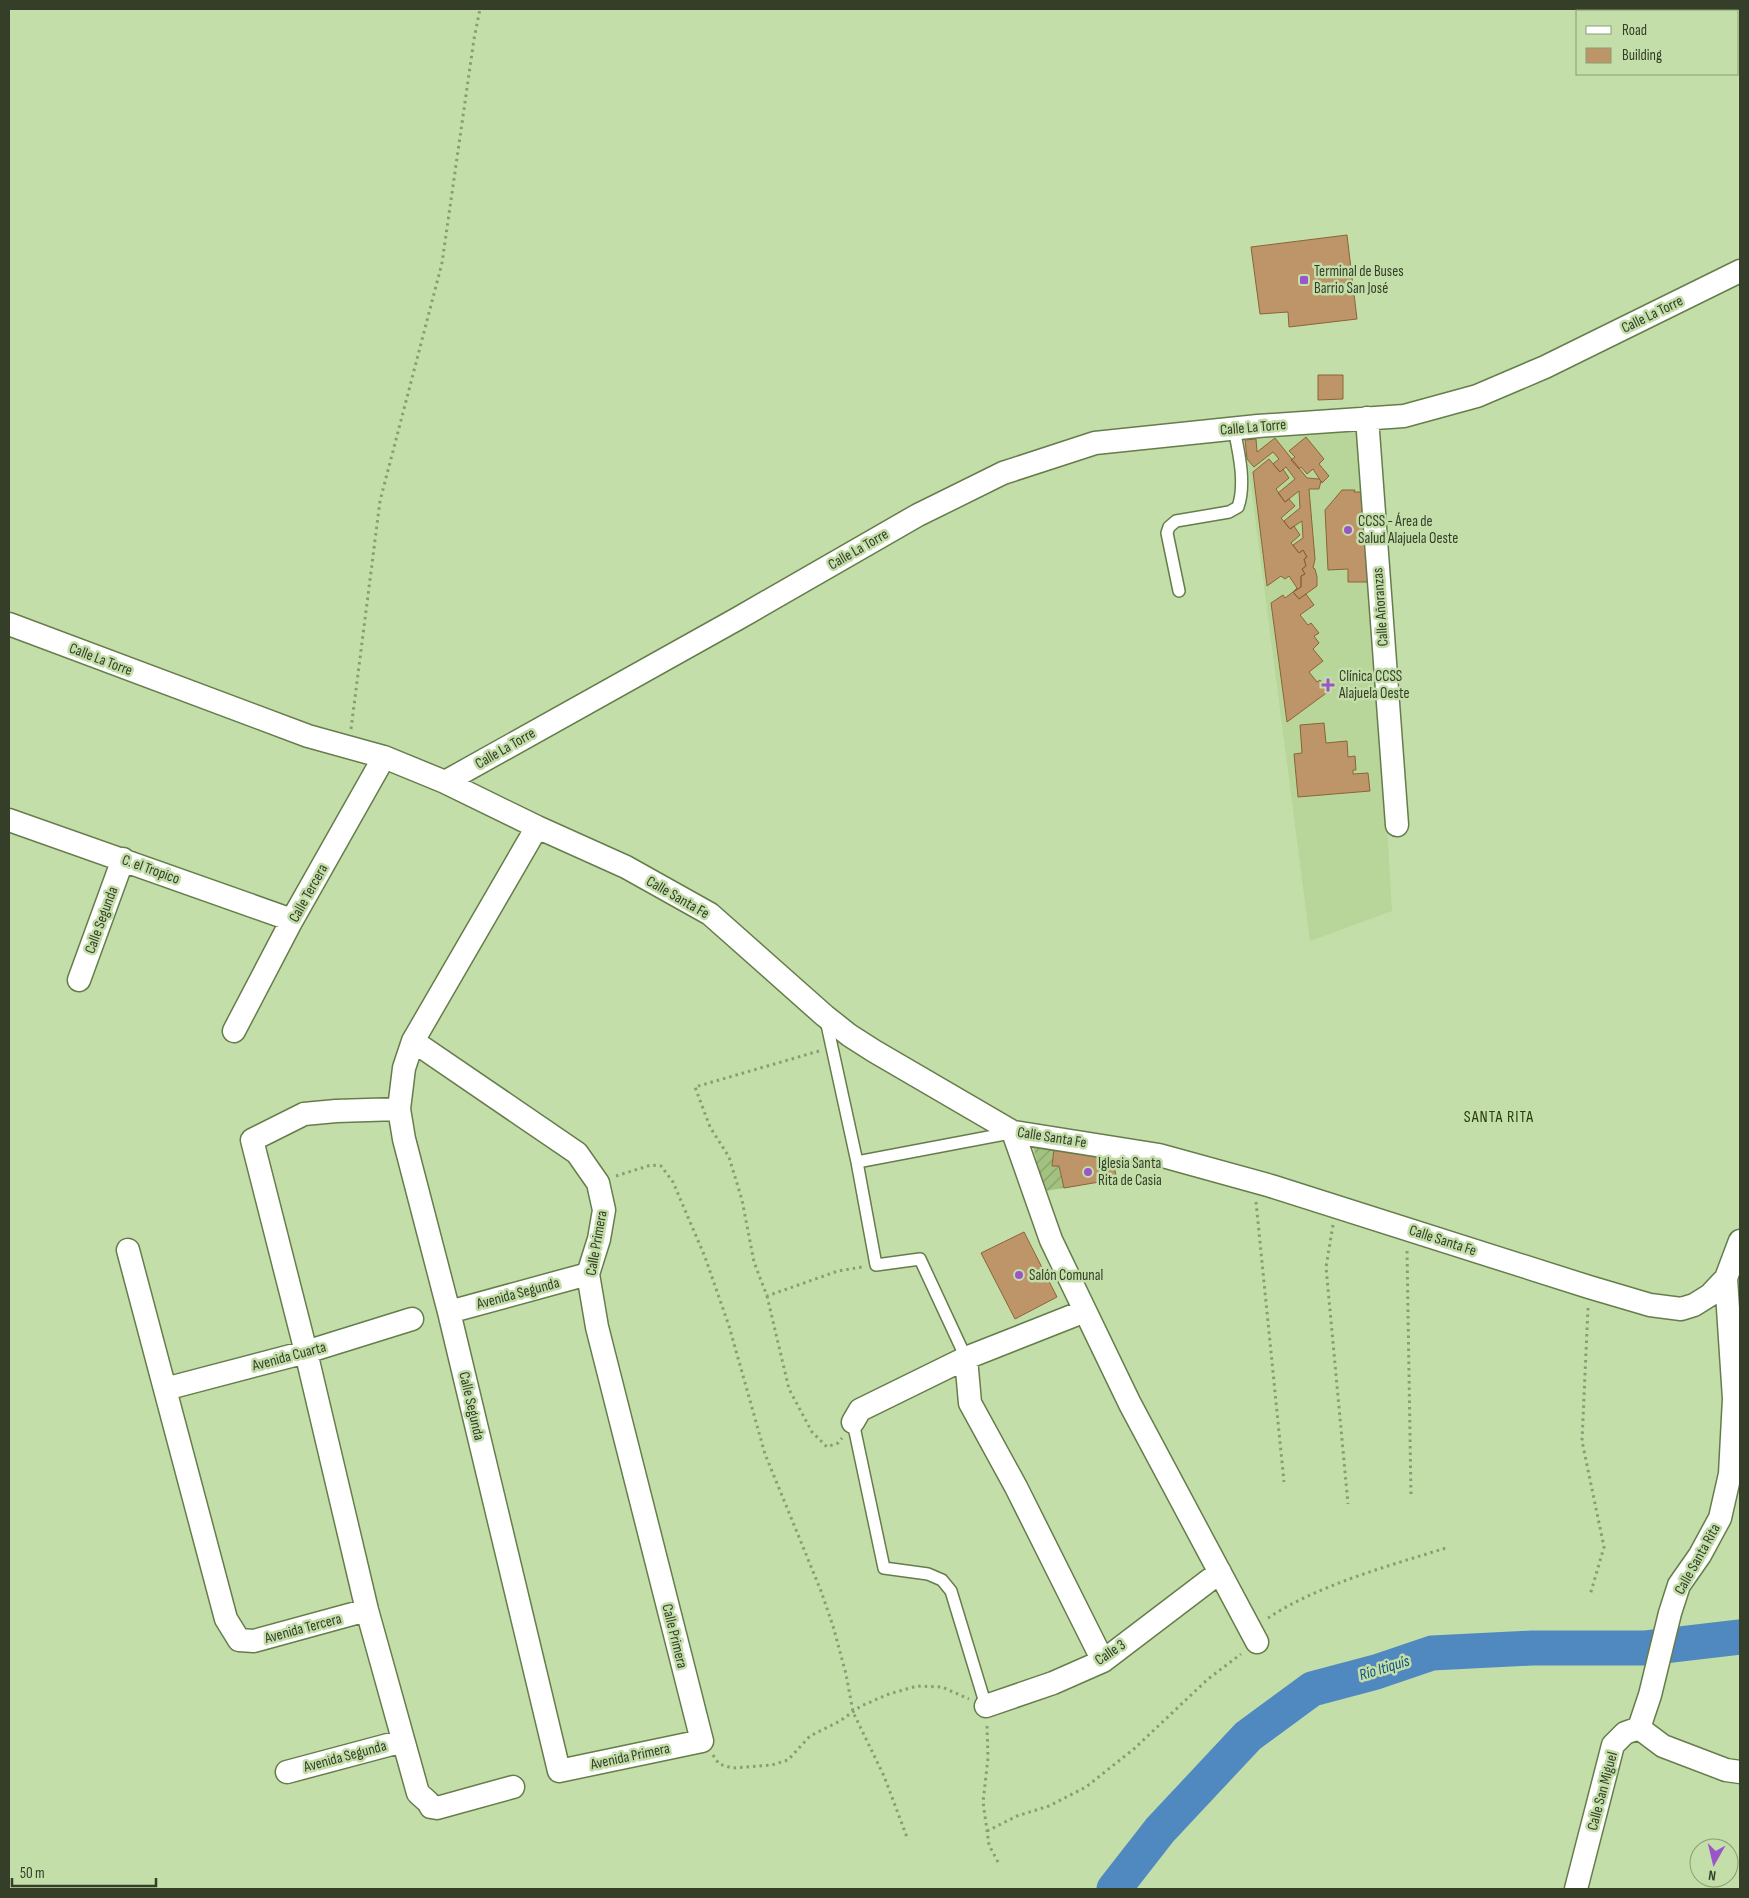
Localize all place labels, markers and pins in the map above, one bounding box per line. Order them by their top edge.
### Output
place label: Terminal de Buses Barrio San José [1314,262,1404,298]
marker: Terminal de Buses Barrio San José [1298,274,1310,286]
place label: CCSS - Área de Salud Alajuela Oeste [1358,512,1458,548]
marker: CCSS - Área de Salud Alajuela Oeste [1342,524,1354,536]
place label: Clínica CCSS Alajuela Oeste [1338,667,1409,703]
marker: Clínica CCSS Alajuela Oeste [1321,678,1335,692]
place label: Iglesia Santa Rita de Casia [1098,1154,1162,1190]
marker: Iglesia Santa Rita de Casia [1082,1166,1094,1178]
place label: Salón Comunal [1029,1266,1103,1285]
marker: Salón Comunal [1013,1269,1025,1281]

